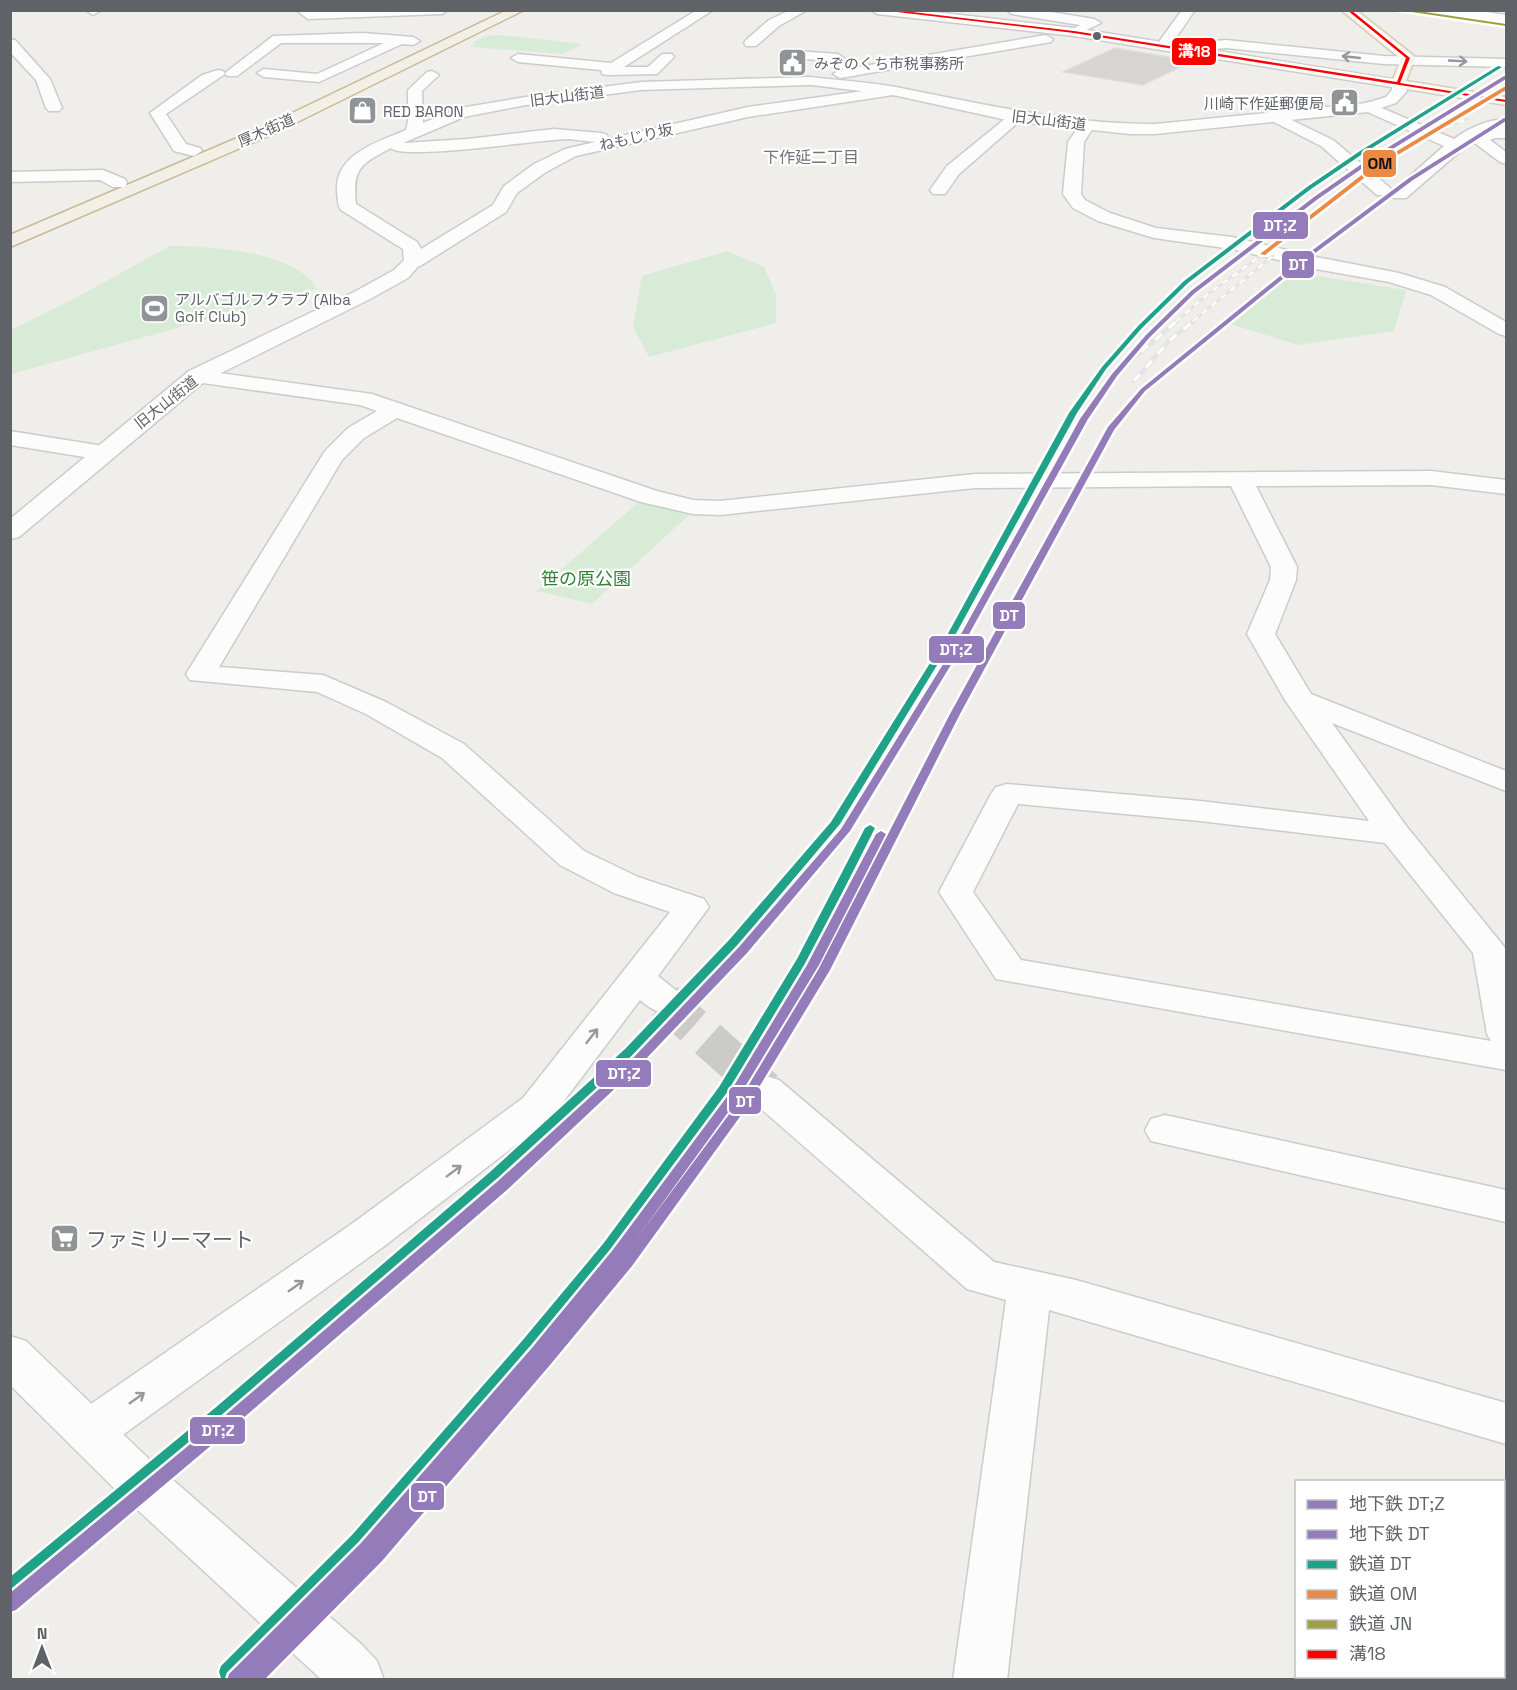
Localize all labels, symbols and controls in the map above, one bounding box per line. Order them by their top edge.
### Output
unlabelled marker [1091,30,1103,42]
line badge: 溝18 [1171,37,1217,66]
text: 溝18 [1178,41,1211,62]
public building icon: みぞのくち市税事務所 [777,47,809,79]
one-way arrow [1341,51,1361,62]
place label: みぞのくち市税事務所 [814,54,964,73]
one-way arrow [1447,56,1467,67]
street label: 旧大山街道 [529,82,605,110]
public building icon: 川崎下作延郵便局 [1329,87,1361,119]
place label: 川崎下作延郵便局 [1204,94,1324,113]
shop icon: RED BARON [346,95,378,127]
place label: RED BARON [383,102,463,121]
street label: 旧大山街道 [1011,106,1087,134]
street label: 厚木街道 [235,109,297,151]
street label: ねもじり坂 [597,119,675,155]
district label: 下作延二丁目 [763,147,859,168]
line badge: OM [1362,149,1397,178]
text: OM [1368,153,1392,174]
line badge: DT;Z [1252,211,1309,240]
text: DT;Z [1263,215,1297,236]
line badge: DT [1281,250,1315,279]
text: DT [1288,254,1308,275]
place label: アルバゴルフクラブ (Alba Golf Club) [175,290,351,327]
sports icon: アルバゴルフクラブ (Alba Golf Club) [138,292,170,324]
street label: 旧大山街道 [131,371,201,433]
park label: 笹の原公園 [541,567,631,590]
line badge: DT [992,601,1026,630]
text: DT [999,605,1019,626]
line badge: DT;Z [928,635,985,664]
text: DT;Z [939,639,973,660]
one-way arrow [586,1028,599,1044]
line badge: DT;Z [595,1059,652,1088]
text: DT;Z [607,1063,641,1084]
line badge: DT [728,1086,762,1115]
text: DT [735,1091,755,1112]
one-way arrow [445,1164,461,1177]
supermarket icon: ファミリーマート [49,1223,81,1255]
place label: ファミリーマート [86,1226,254,1253]
one-way arrow [288,1280,304,1292]
one-way arrow [128,1392,145,1404]
line badge: DT;Z [189,1416,246,1445]
text: DT;Z [201,1420,235,1441]
legend [1295,1480,1505,1678]
line badge: DT [410,1482,445,1511]
text: DT [417,1486,437,1507]
text: 地下鉄 DT;Z [1349,1492,1445,1515]
text: 地下鉄 DT [1349,1522,1430,1545]
text: 鉄道 DT [1349,1552,1412,1575]
text: 鉄道 OM [1349,1582,1417,1605]
text: 鉄道 JN [1349,1612,1412,1635]
north arrow [12,1618,72,1678]
text: N [37,1623,47,1644]
text: 溝18 [1349,1642,1386,1665]

